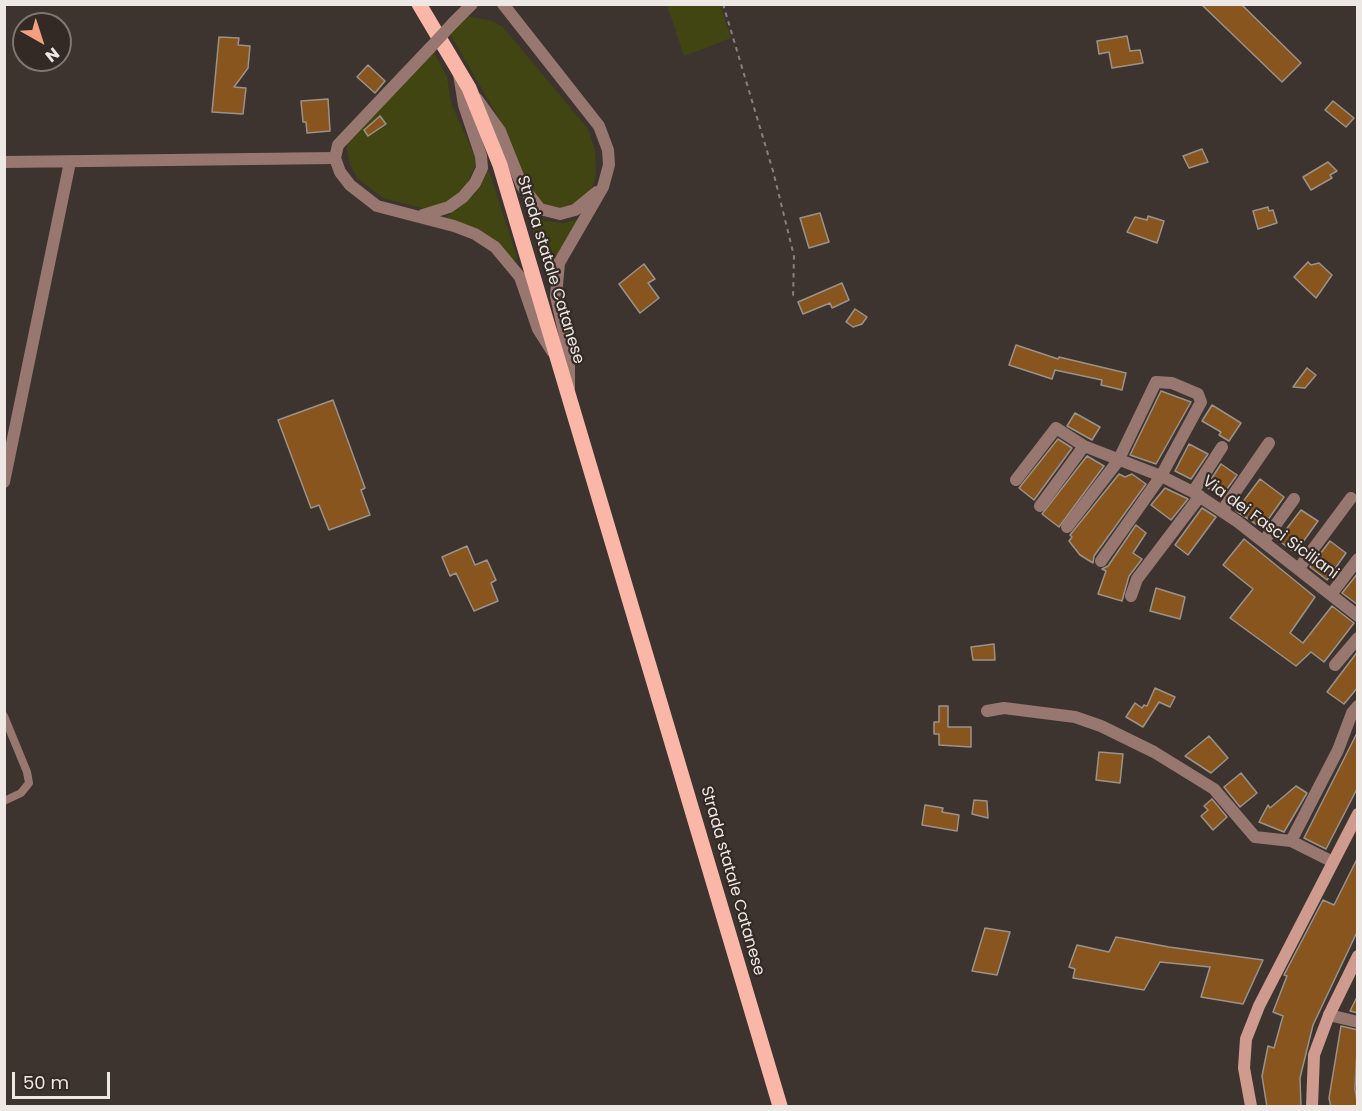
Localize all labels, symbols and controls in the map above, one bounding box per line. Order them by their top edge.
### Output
north arrow [12,12,72,72]
text: N [40,42,64,68]
street label: Strada statale Catanese [512,174,588,366]
street label: Via dei Fasci Siciliani [1198,472,1342,584]
street label: Strada statale Catanese [696,784,768,978]
scale bar [15,1060,112,1098]
text: 50 m [23,1070,69,1095]

